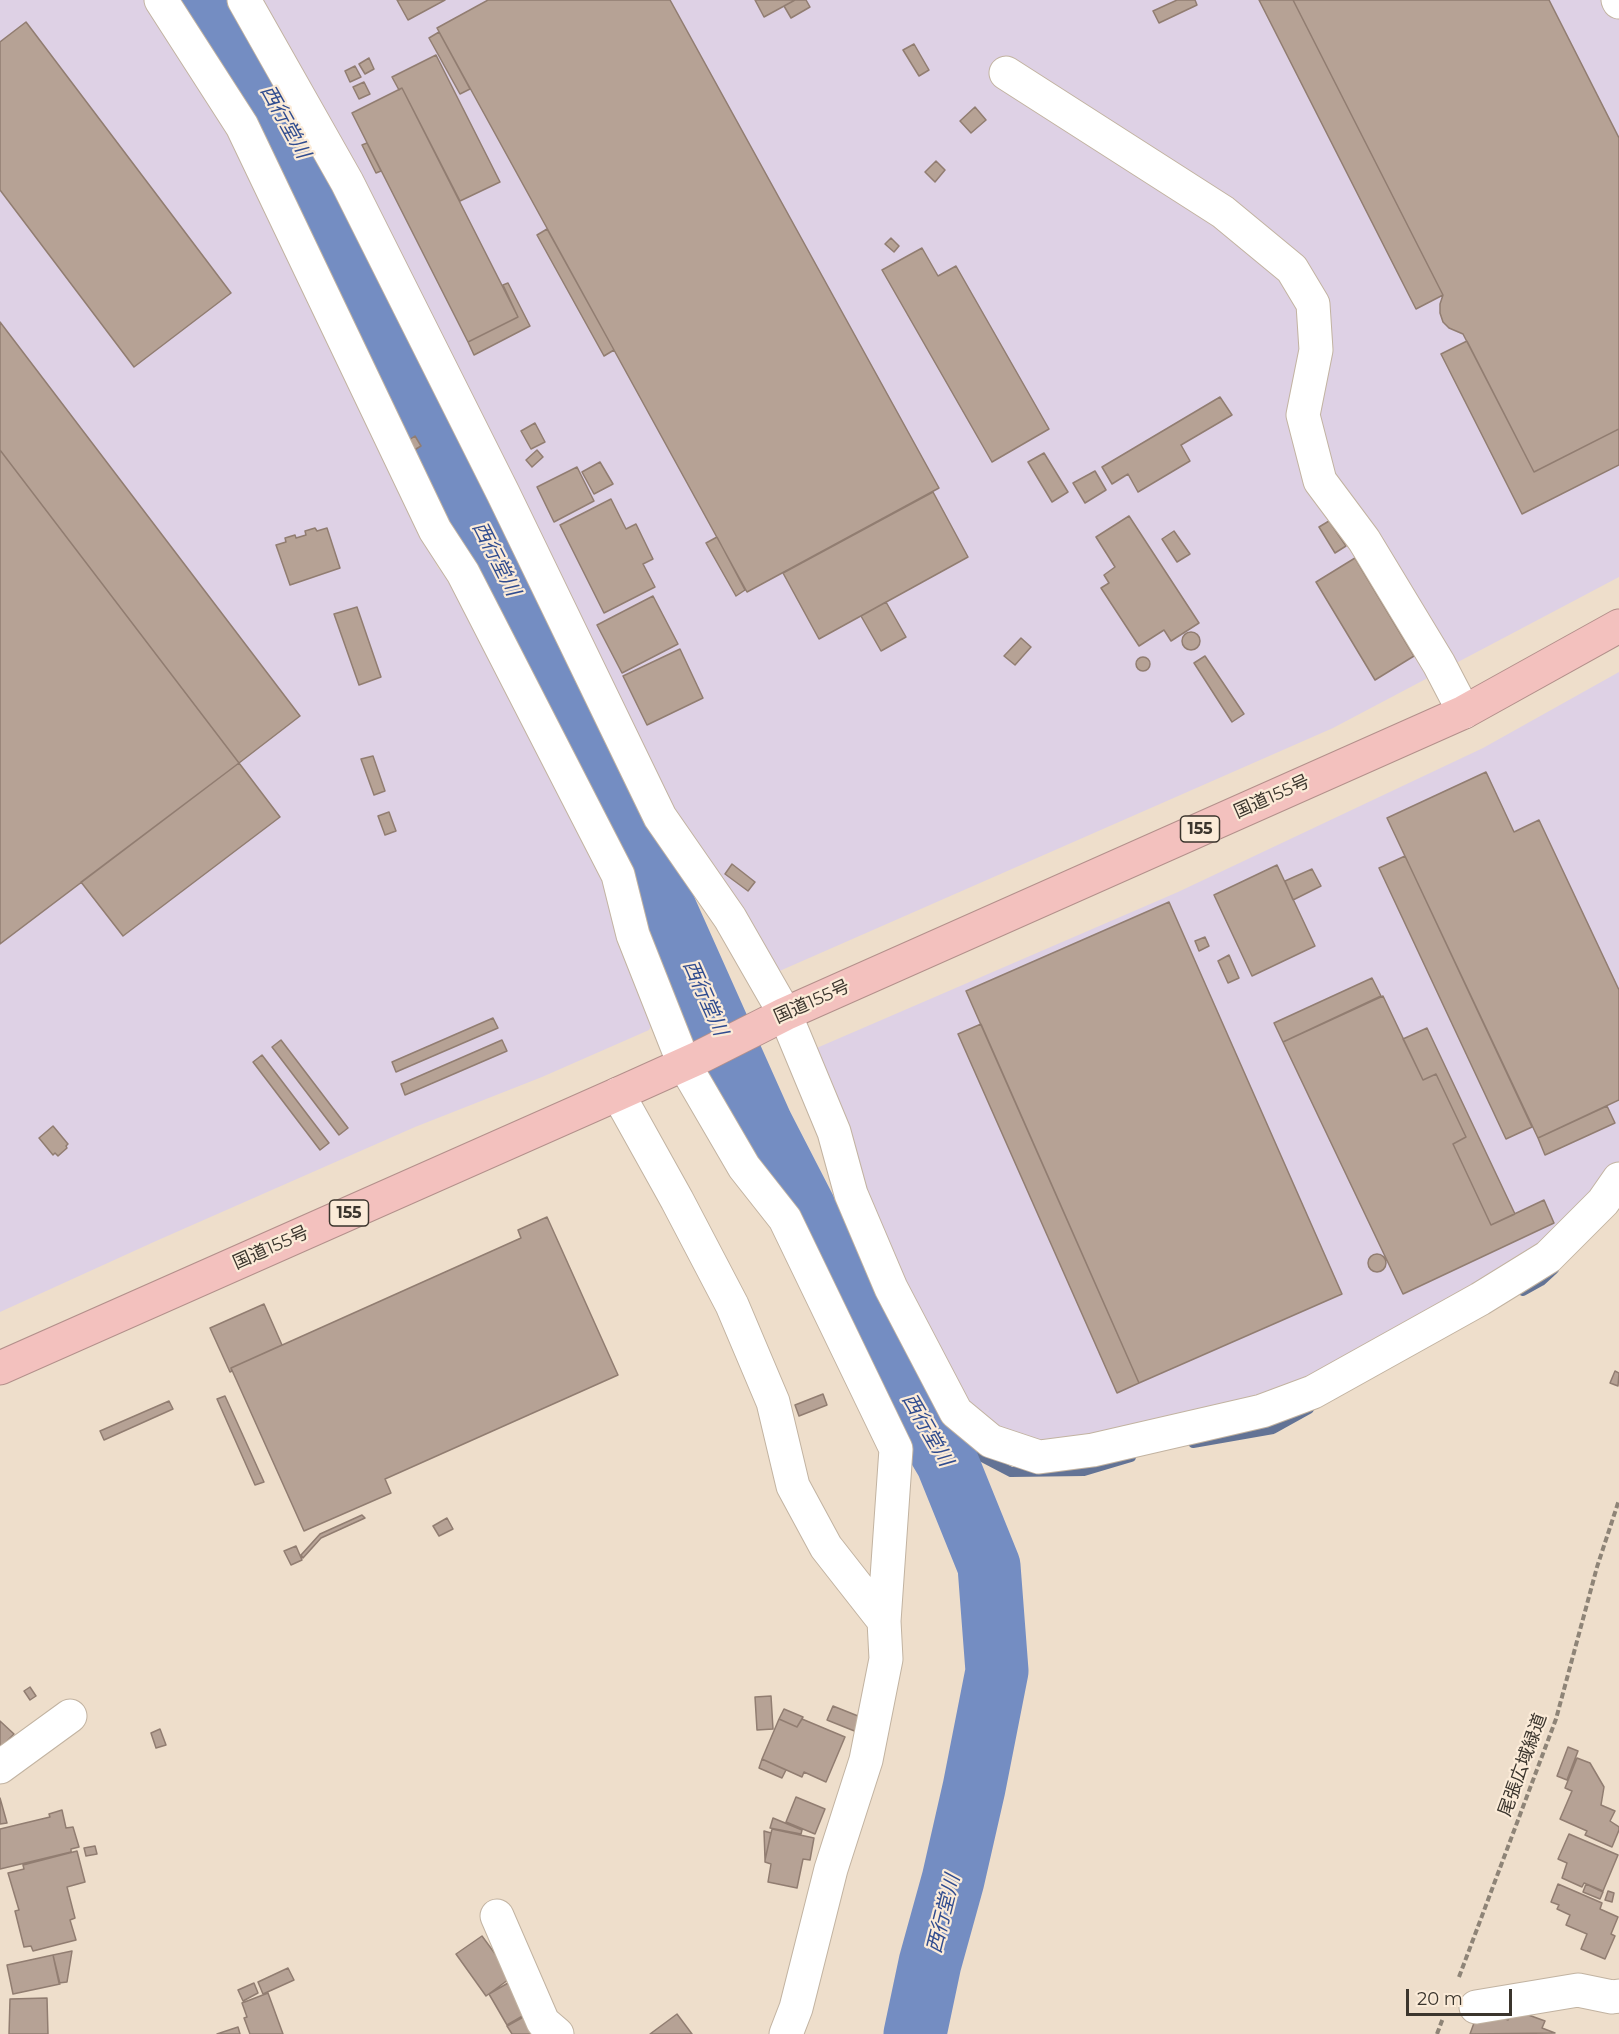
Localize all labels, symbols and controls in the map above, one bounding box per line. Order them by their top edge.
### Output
water label: 西行堂川 [255,81,315,163]
water label: 西行堂川 [467,518,525,600]
street label: 国道155号 [1231,771,1313,823]
road number: 155 [1180,816,1220,842]
water label: 西行堂川 [678,957,732,1039]
street label: 国道155号 [771,976,853,1028]
road number: 155 [330,1200,368,1226]
street label: 国道155号 [230,1222,312,1274]
water label: 西行堂川 [897,1389,957,1471]
street label: 尾張広域緑道 [1494,1711,1552,1819]
water label: 西行堂川 [923,1872,965,1956]
scale bar [1409,1977,1516,2015]
text: 20 m [1417,1988,1463,2010]

